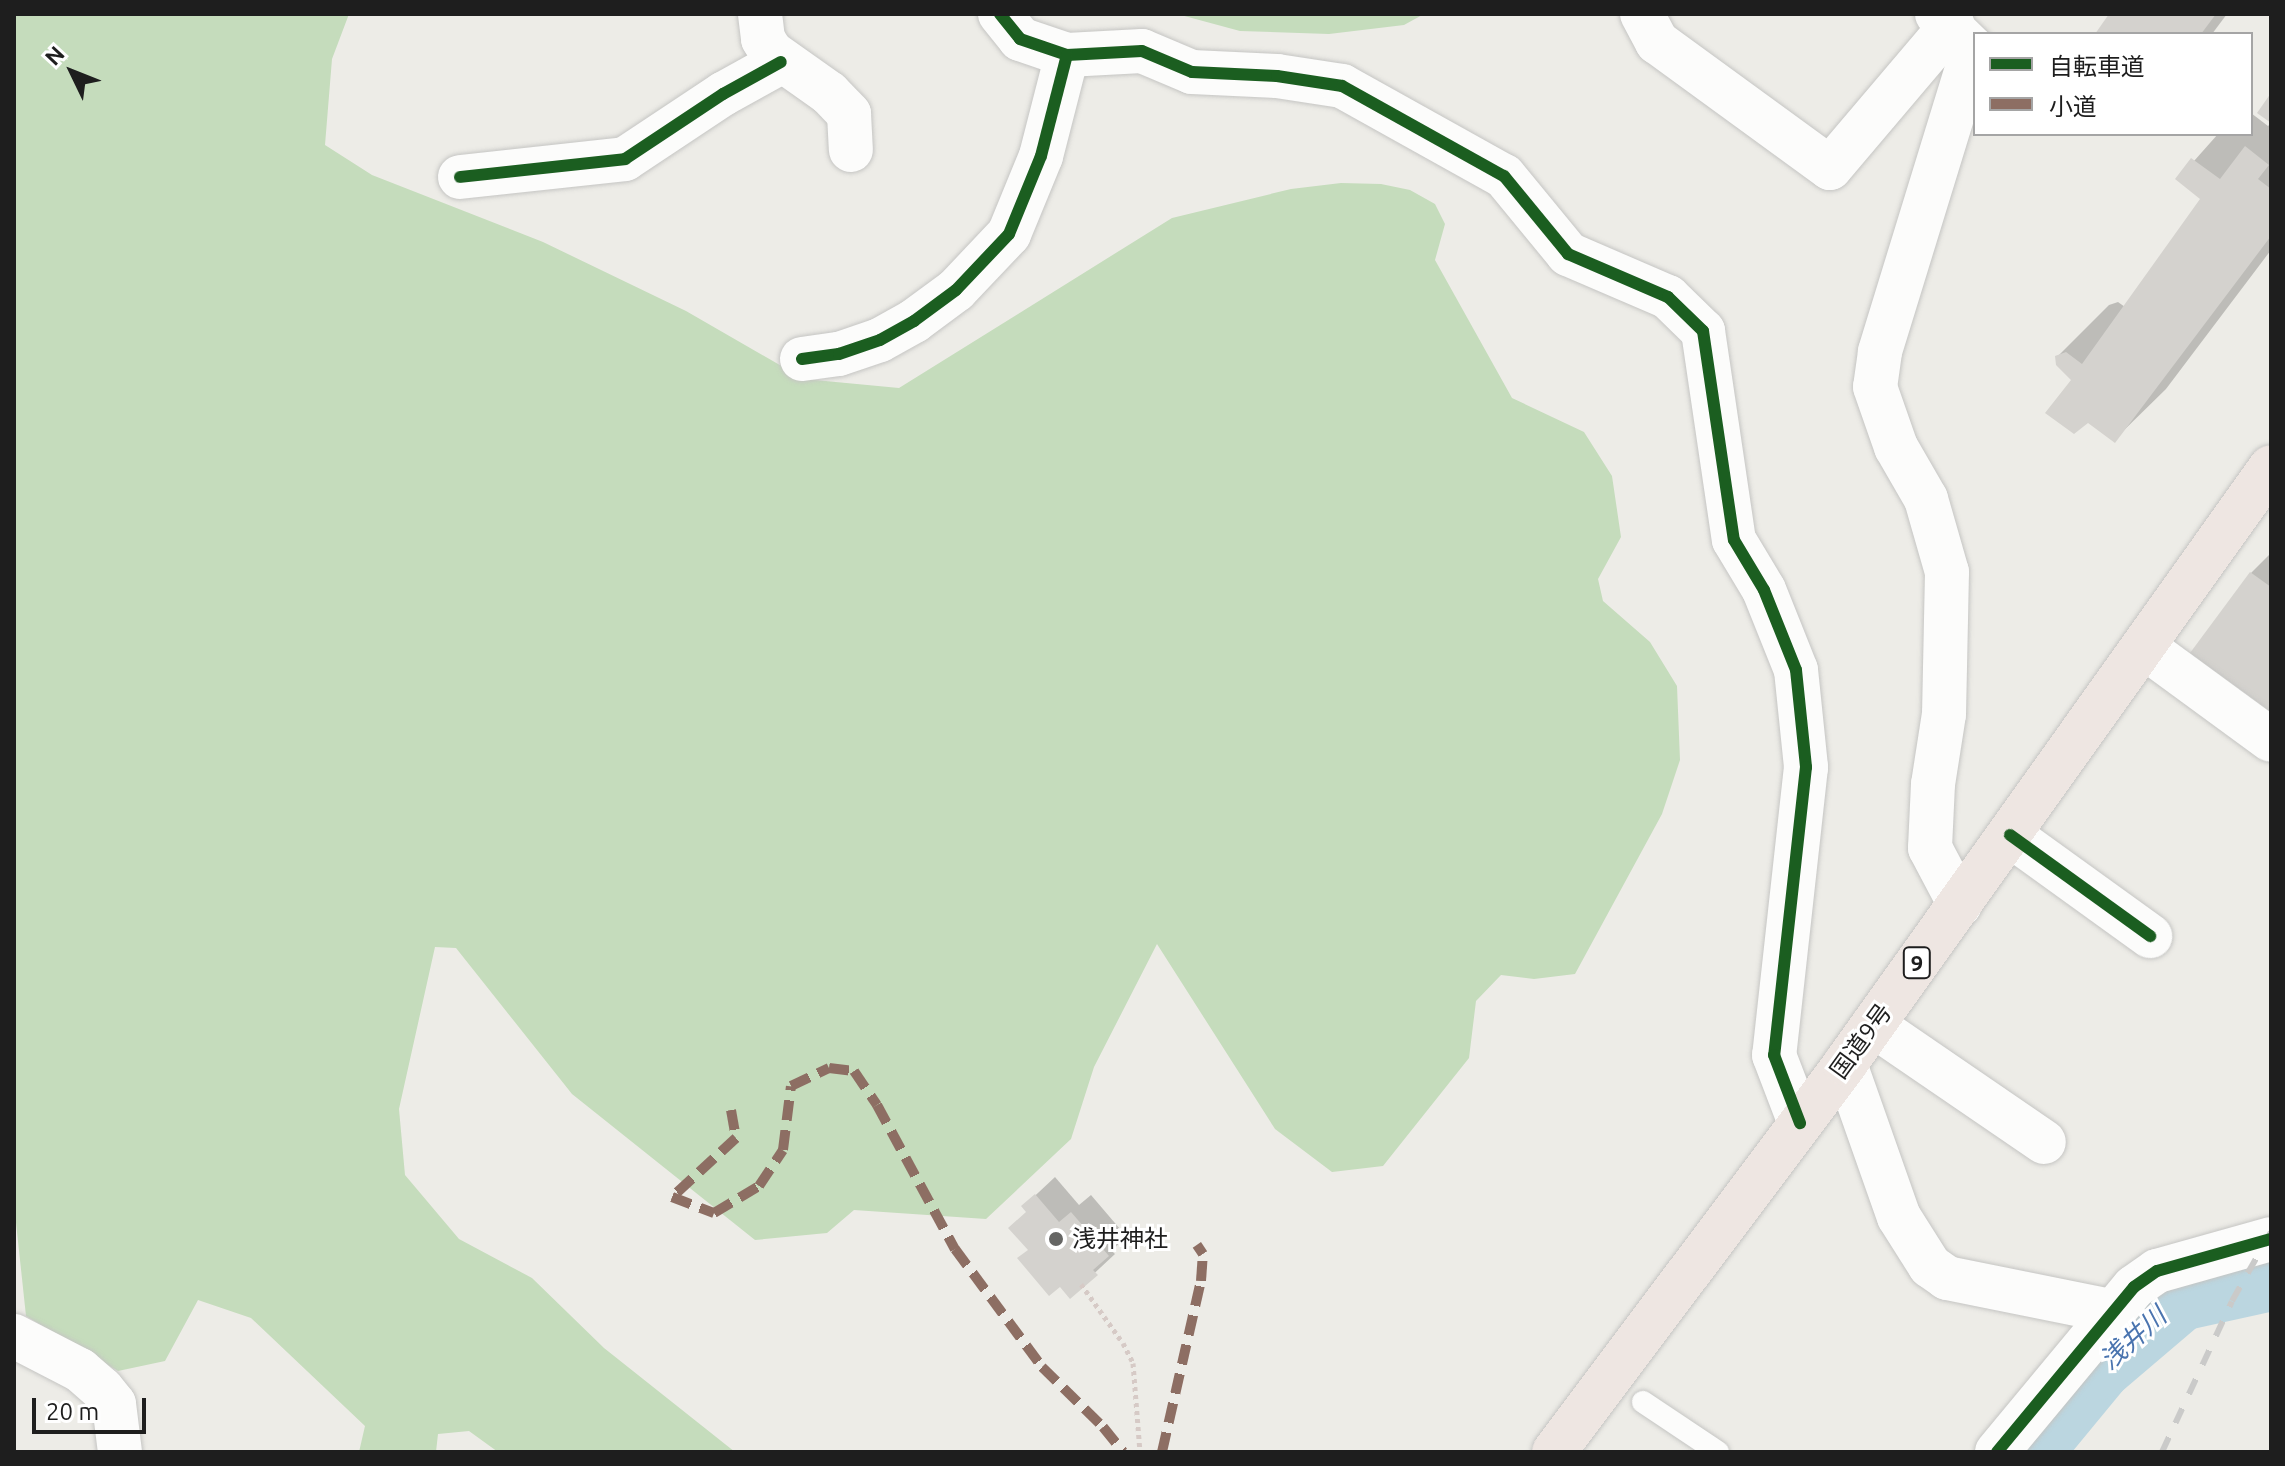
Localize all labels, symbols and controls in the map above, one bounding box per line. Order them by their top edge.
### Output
north arrow [32,32,112,112]
legend [1973,32,2253,136]
text: N [39,41,69,70]
text: 自転車道 [2049,53,2145,80]
text: 小道 [2049,93,2097,120]
road number: 9 [1901,945,1933,981]
street label: 国道9号 [1824,998,1898,1084]
place label: 浅井神社 [1072,1225,1168,1253]
marker: 浅井神社 [1047,1230,1065,1248]
water label: 浅井川 [2094,1300,2172,1376]
scale bar [36,1382,150,1432]
text: 20 m [46,1398,99,1425]

